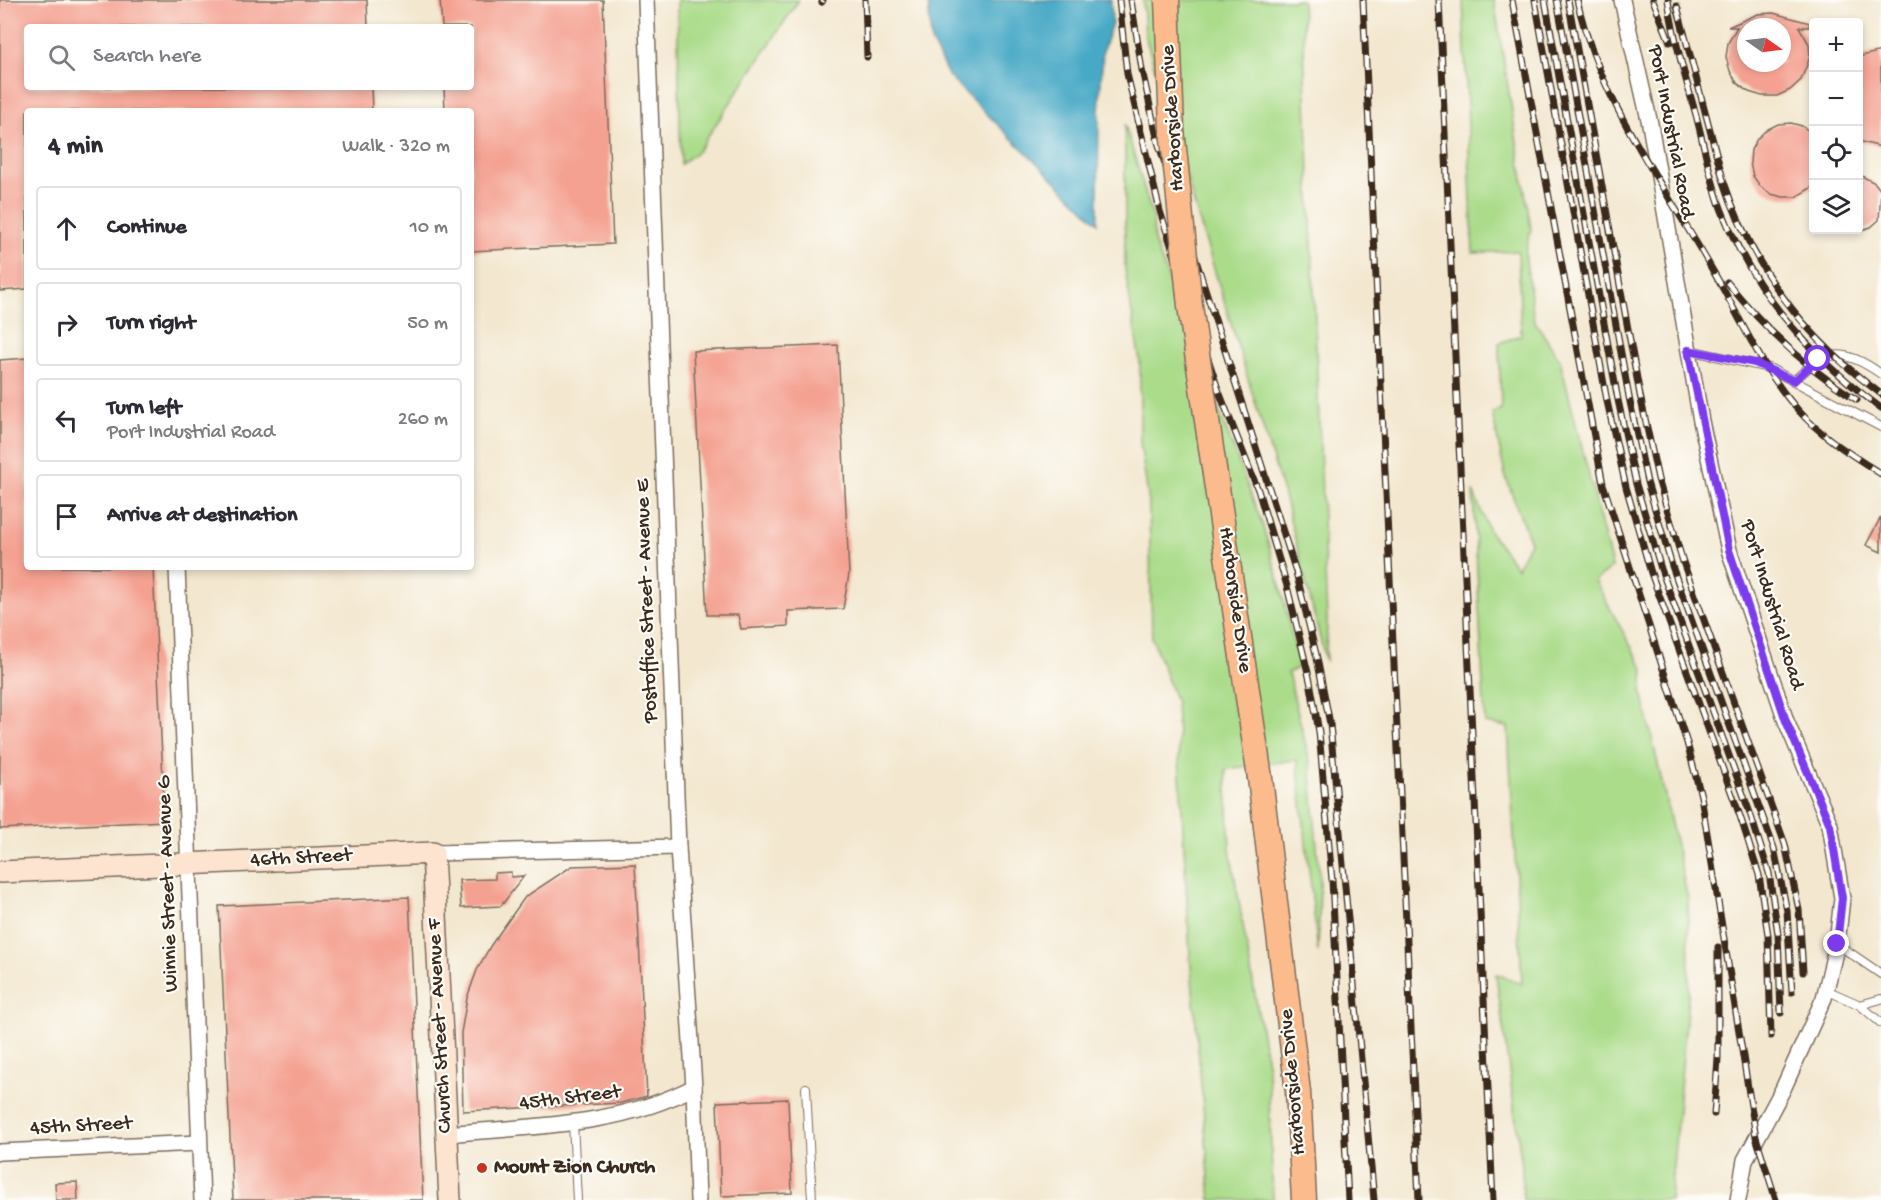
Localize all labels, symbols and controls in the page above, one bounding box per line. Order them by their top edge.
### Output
north arrow [1737,18,1791,72]
map controls [1809,18,1863,234]
button: + [1809,18,1863,72]
search box [24,24,474,90]
icon: search [45,41,78,74]
street label: Port Industrial Road [1641,42,1699,222]
street label: Harborside Drive [1156,43,1192,192]
text: Search here [93,44,201,70]
button: − [1809,72,1863,126]
button: locate [1809,126,1863,180]
text: 4 min [48,132,103,163]
text: Walk · 320 m [342,136,450,159]
button: layers [1809,180,1863,234]
icon: ahead [50,212,83,245]
text: Continue [107,215,187,241]
text: 10 m [410,217,448,240]
icon: right [50,308,83,341]
text: Turn right [107,311,195,337]
text: 50 m [407,313,448,336]
route start [1804,345,1830,371]
text: Turn left [107,396,181,422]
icon: left [50,404,83,437]
text: 260 m [398,409,448,432]
text: Port Industrial Road [107,422,275,445]
street label: Postoffice Street - Avenue E [631,478,665,724]
icon: arrive [50,500,83,533]
text: Arrive at destination [107,503,297,529]
street label: Port Industrial Road [1733,516,1809,694]
street label: Harborside Drive [1211,526,1257,676]
street label: Winnie Street - Avenue G [153,775,185,993]
street label: 46th Street [250,844,355,874]
street label: Church Street - Avenue F [423,917,459,1134]
route end [1823,930,1849,956]
street label: Harborside Drive [1275,1007,1313,1156]
street label: 45th Street [518,1080,624,1118]
street label: 45th Street [30,1112,135,1142]
place label: Mount Zion Church [494,1156,656,1181]
marker: Mount Zion Church [475,1161,489,1175]

